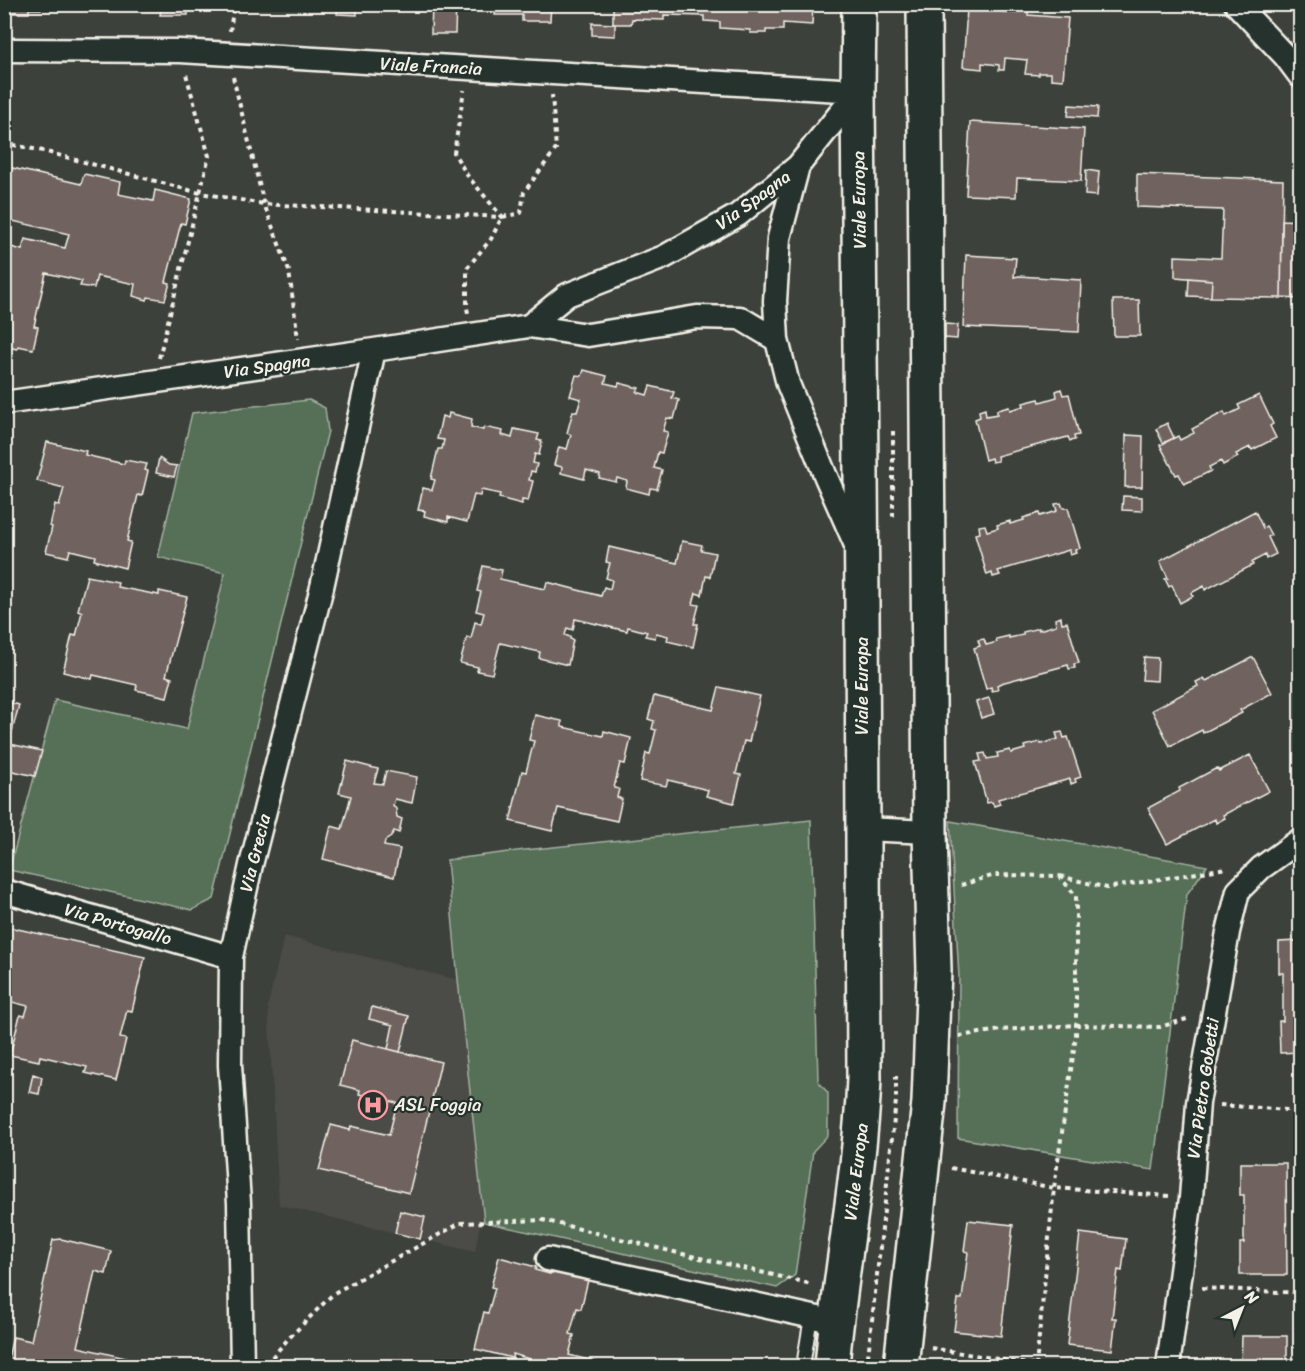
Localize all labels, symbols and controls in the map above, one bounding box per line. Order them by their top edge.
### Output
street label: Viale Francia [379,47,483,85]
street label: Viale Europa [842,151,876,249]
street label: Via Spagna [708,161,798,239]
street label: Via Spagna [222,344,312,388]
street label: Viale Europa [846,637,878,735]
street label: Via Grecia [230,810,280,896]
street label: Via Portogallo [60,893,176,955]
street label: Via Pietro Gobetti [1177,1014,1229,1161]
hospital icon: ASL Foggia [357,1089,389,1121]
place label: ASL Foggia [393,1089,481,1121]
street label: Viale Europa [834,1121,878,1223]
north arrow [1212,1278,1272,1338]
text: N [1237,1282,1266,1312]

